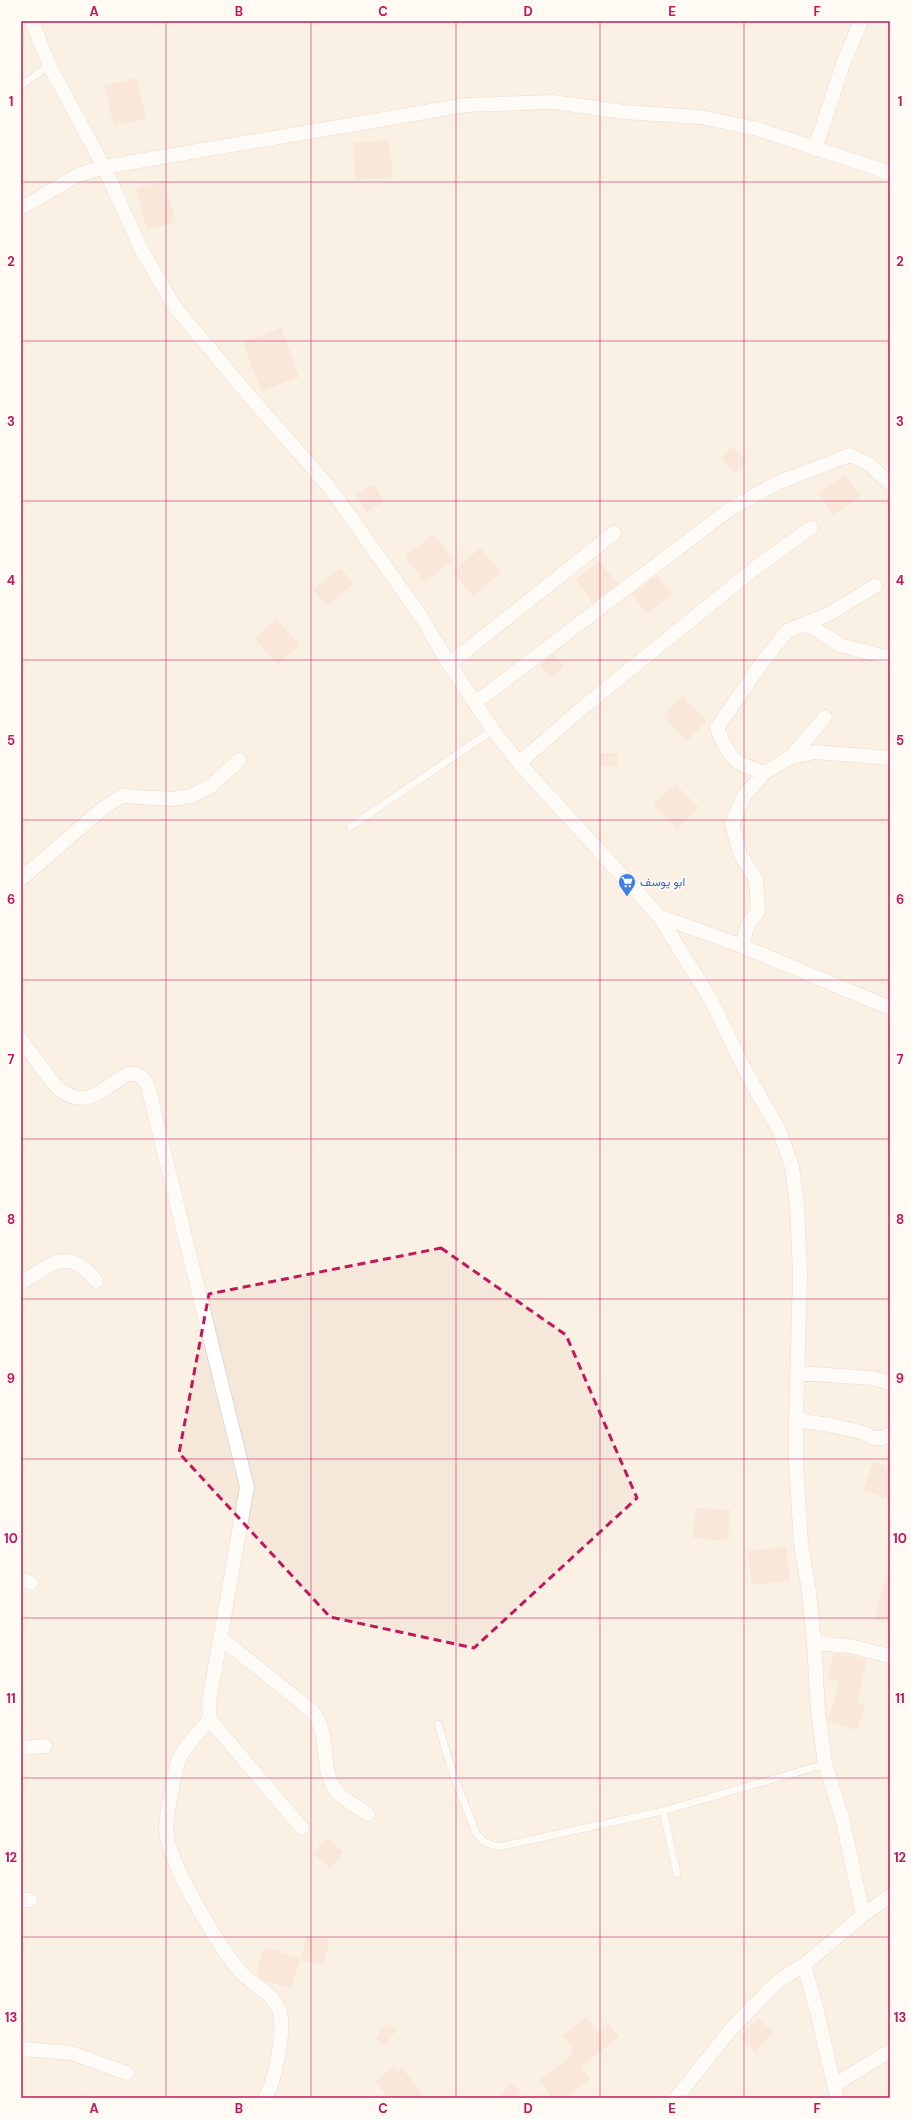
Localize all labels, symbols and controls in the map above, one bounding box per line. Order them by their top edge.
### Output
text: A [89,3,99,20]
text: B [235,3,243,20]
text: C [378,3,388,20]
text: D [523,3,533,20]
text: E [668,3,676,20]
text: F [813,3,821,20]
text: 1 [9,93,13,110]
text: 1 [898,93,902,110]
text: 2 [7,253,15,270]
text: 2 [896,253,904,270]
text: 3 [7,413,15,430]
text: 3 [896,413,904,430]
text: 4 [7,572,15,589]
text: 4 [896,572,904,589]
text: 5 [7,732,15,749]
text: 5 [896,732,904,749]
supermarket icon: ابو يوسف [617,872,637,897]
place label: ابو يوسف [640,874,685,890]
text: 6 [7,891,15,908]
text: 6 [896,891,904,908]
text: 7 [8,1051,15,1068]
text: 7 [897,1051,904,1068]
text: 8 [7,1211,15,1228]
text: 8 [896,1211,904,1228]
text: 9 [7,1370,15,1387]
text: 9 [896,1370,904,1387]
text: 10 [4,1530,18,1547]
text: 10 [893,1530,907,1547]
text: 11 [6,1690,16,1707]
text: 11 [895,1690,905,1707]
text: 12 [5,1849,17,1866]
text: 12 [894,1849,906,1866]
text: 13 [5,2009,17,2026]
text: 13 [894,2009,906,2026]
text: A [89,2100,99,2117]
text: B [235,2100,243,2117]
text: C [378,2100,388,2117]
text: D [523,2100,533,2117]
text: E [668,2100,676,2117]
text: F [813,2100,821,2117]

